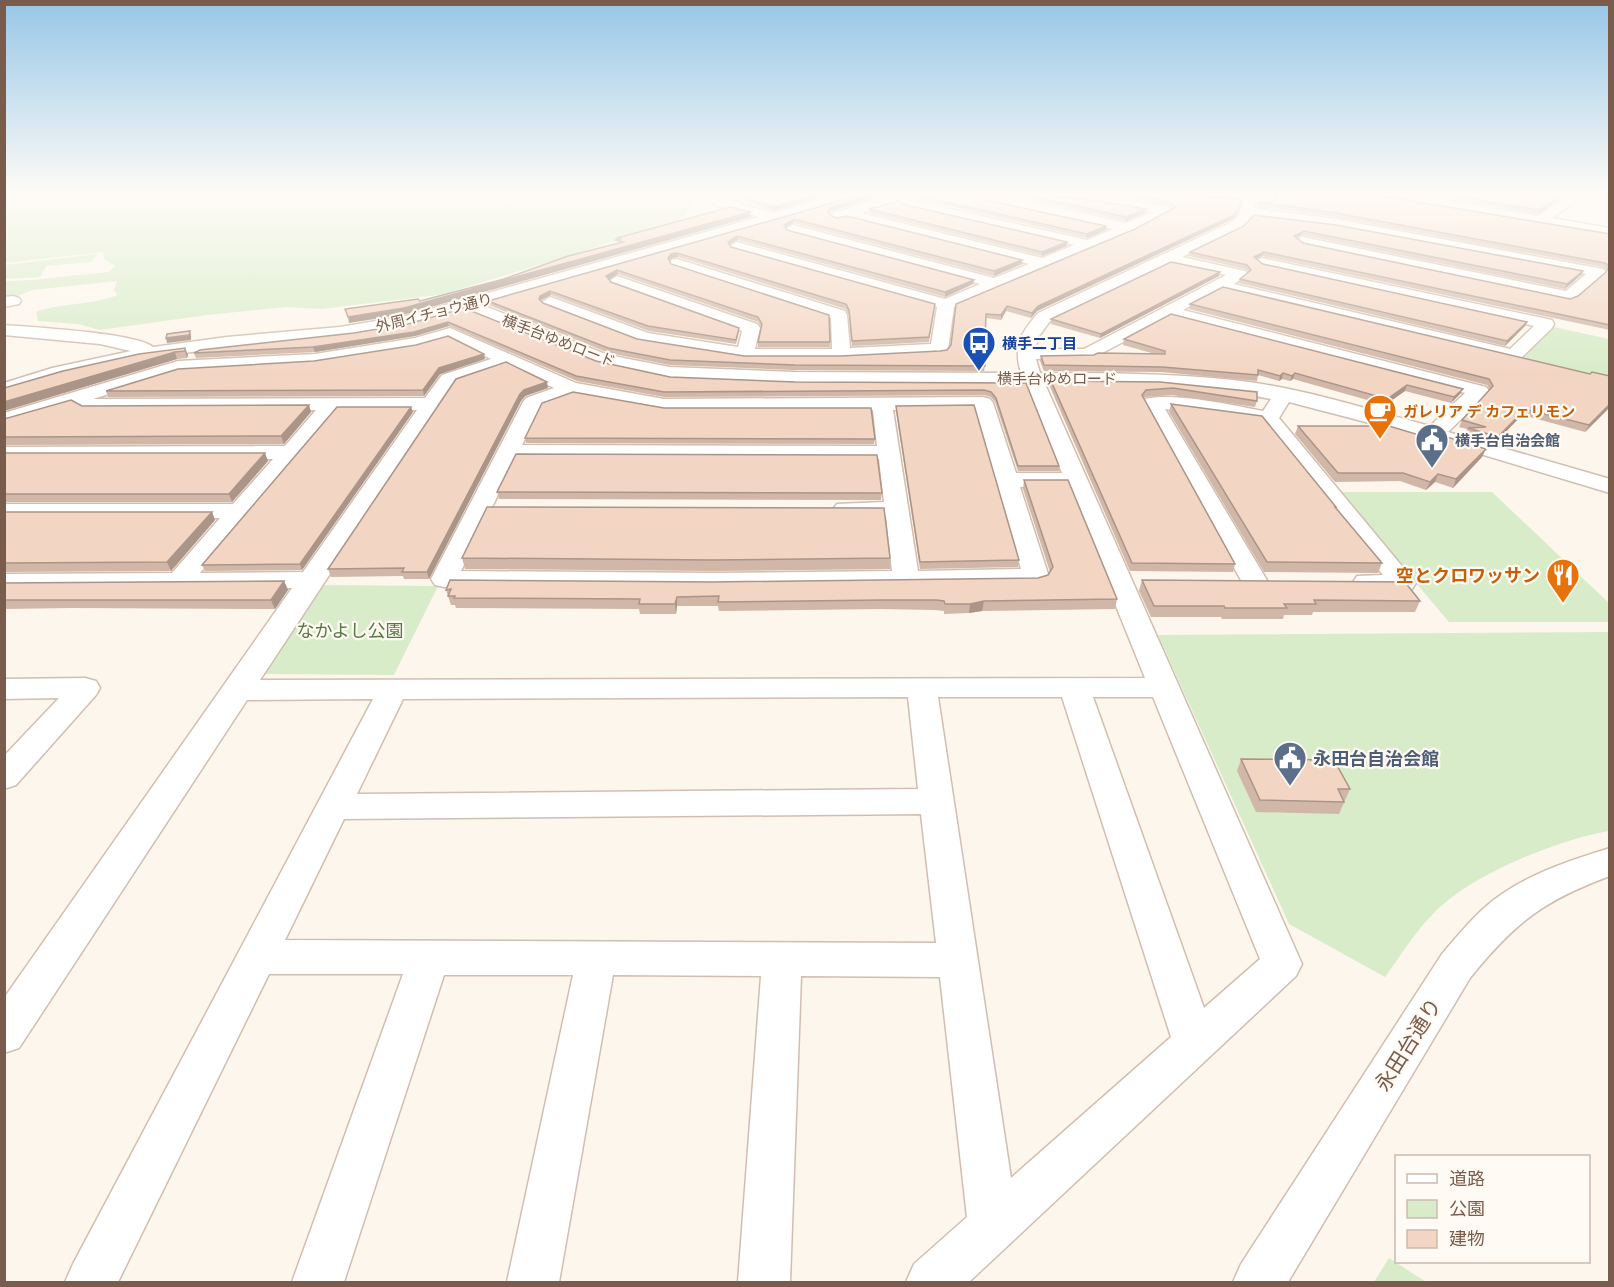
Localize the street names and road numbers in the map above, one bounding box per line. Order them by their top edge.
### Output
street label: 外周イチョウ通り [374,289,494,335]
street label: 横手台ゆめロード [500,310,618,370]
street label: 横手台ゆめロード [997,369,1117,387]
street label: 永田台通り [1369,993,1445,1095]

